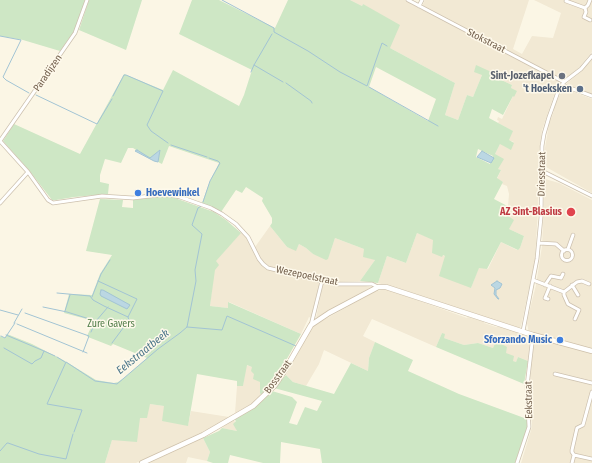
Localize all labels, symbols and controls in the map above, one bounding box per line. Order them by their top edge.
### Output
street label: Stokstraat [465,26,507,56]
street label: Paradijzen [31,52,65,94]
place label: Sint-Jozefkapel [491,70,554,82]
marker: Sint-Jozefkapel [557,71,567,81]
place label: 't Hoeksken [523,83,572,95]
marker: 't Hoeksken [575,84,585,94]
street label: Driesstraat [536,152,548,196]
place label: Hoevewinkel [146,187,199,199]
marker: Hoevewinkel [133,188,143,198]
place label: AZ Sint-Blasius [500,206,562,218]
marker: AZ Sint-Blasius [565,206,577,218]
street label: Wezepoelstraat [275,264,339,288]
park label: Zure Gavers [87,318,135,330]
water label: Eekstraatbeek [114,327,172,377]
place label: Sforzando Music [484,334,552,346]
marker: Sforzando Music [555,335,565,345]
street label: Bosstraat [262,358,294,396]
street label: Eekstraat [523,381,535,419]

